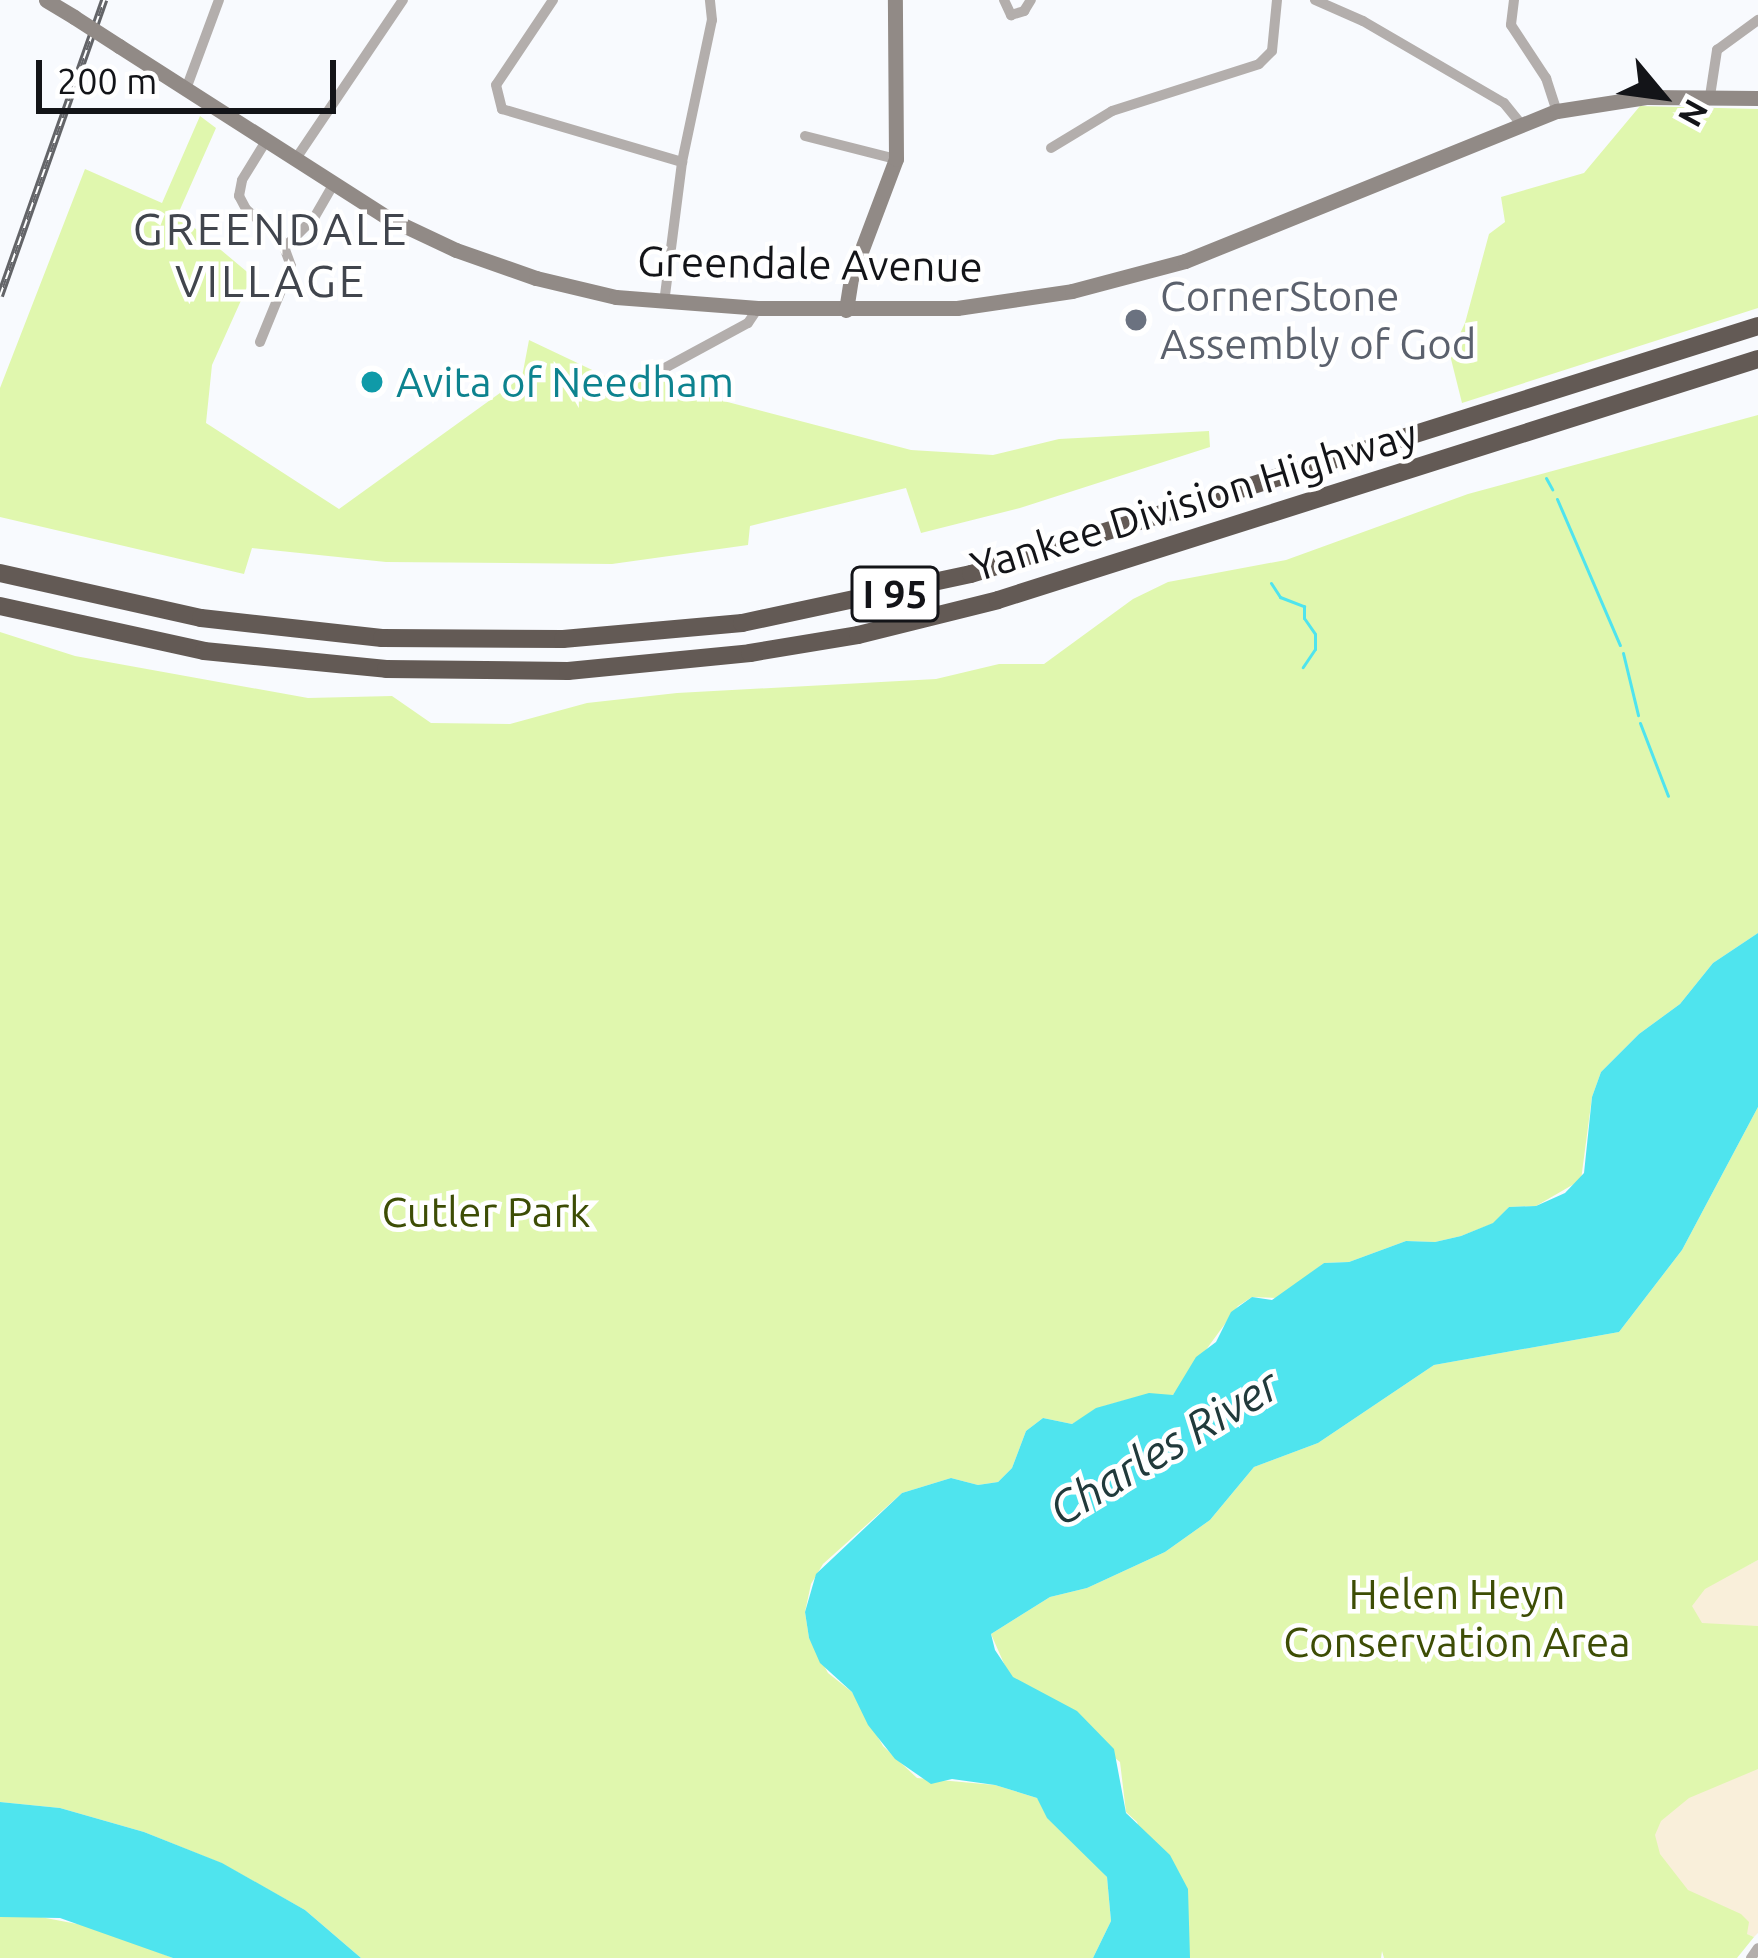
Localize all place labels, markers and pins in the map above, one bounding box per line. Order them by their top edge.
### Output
place label: CornerStone Assembly of God [1160,271,1476,370]
marker: CornerStone Assembly of God [1123,307,1149,333]
place label: Avita of Needham [396,357,734,407]
marker: Avita of Needham [359,369,385,395]

